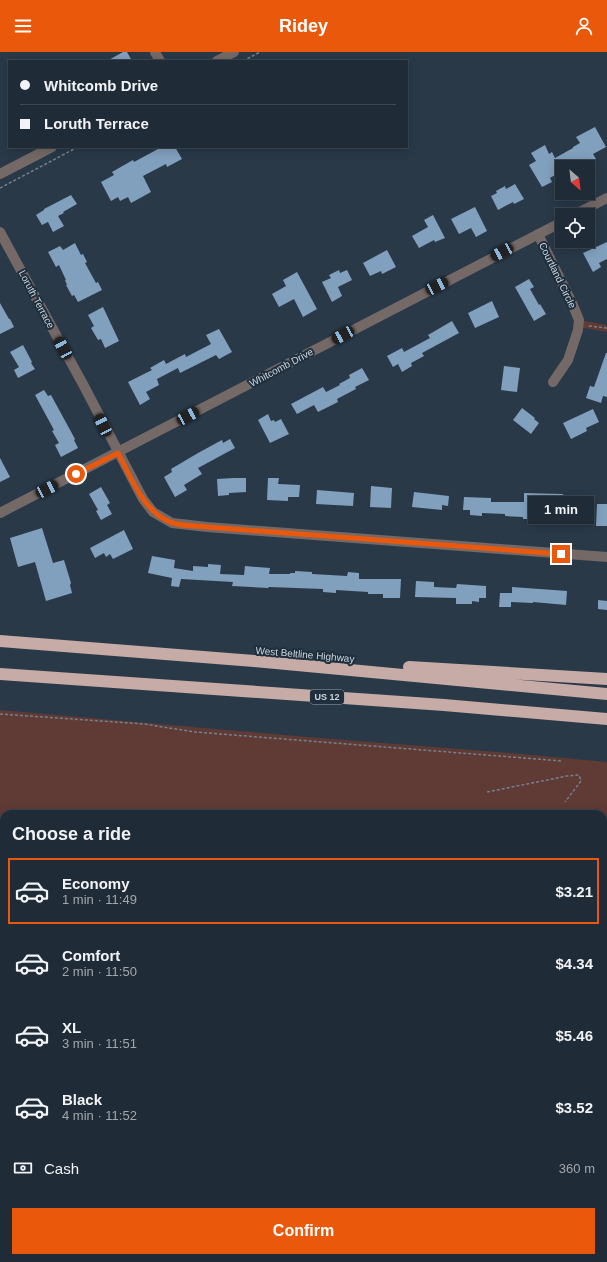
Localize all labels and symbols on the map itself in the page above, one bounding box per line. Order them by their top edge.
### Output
north arrow [555,160,595,200]
car [489,241,515,263]
street label: Courtland Circle [537,241,578,310]
street label: Loruth Terrace [17,268,57,331]
car [424,275,450,297]
car [330,324,356,346]
car [52,335,74,361]
street label: Whitcomb Drive [247,346,315,389]
car [175,405,201,427]
car [92,412,114,438]
route start [67,465,85,483]
car [34,478,60,500]
callout: 1 min [528,496,594,524]
route end [552,545,570,563]
street label: West Beltline Highway [255,645,355,664]
road number: US 12 [310,690,344,704]

